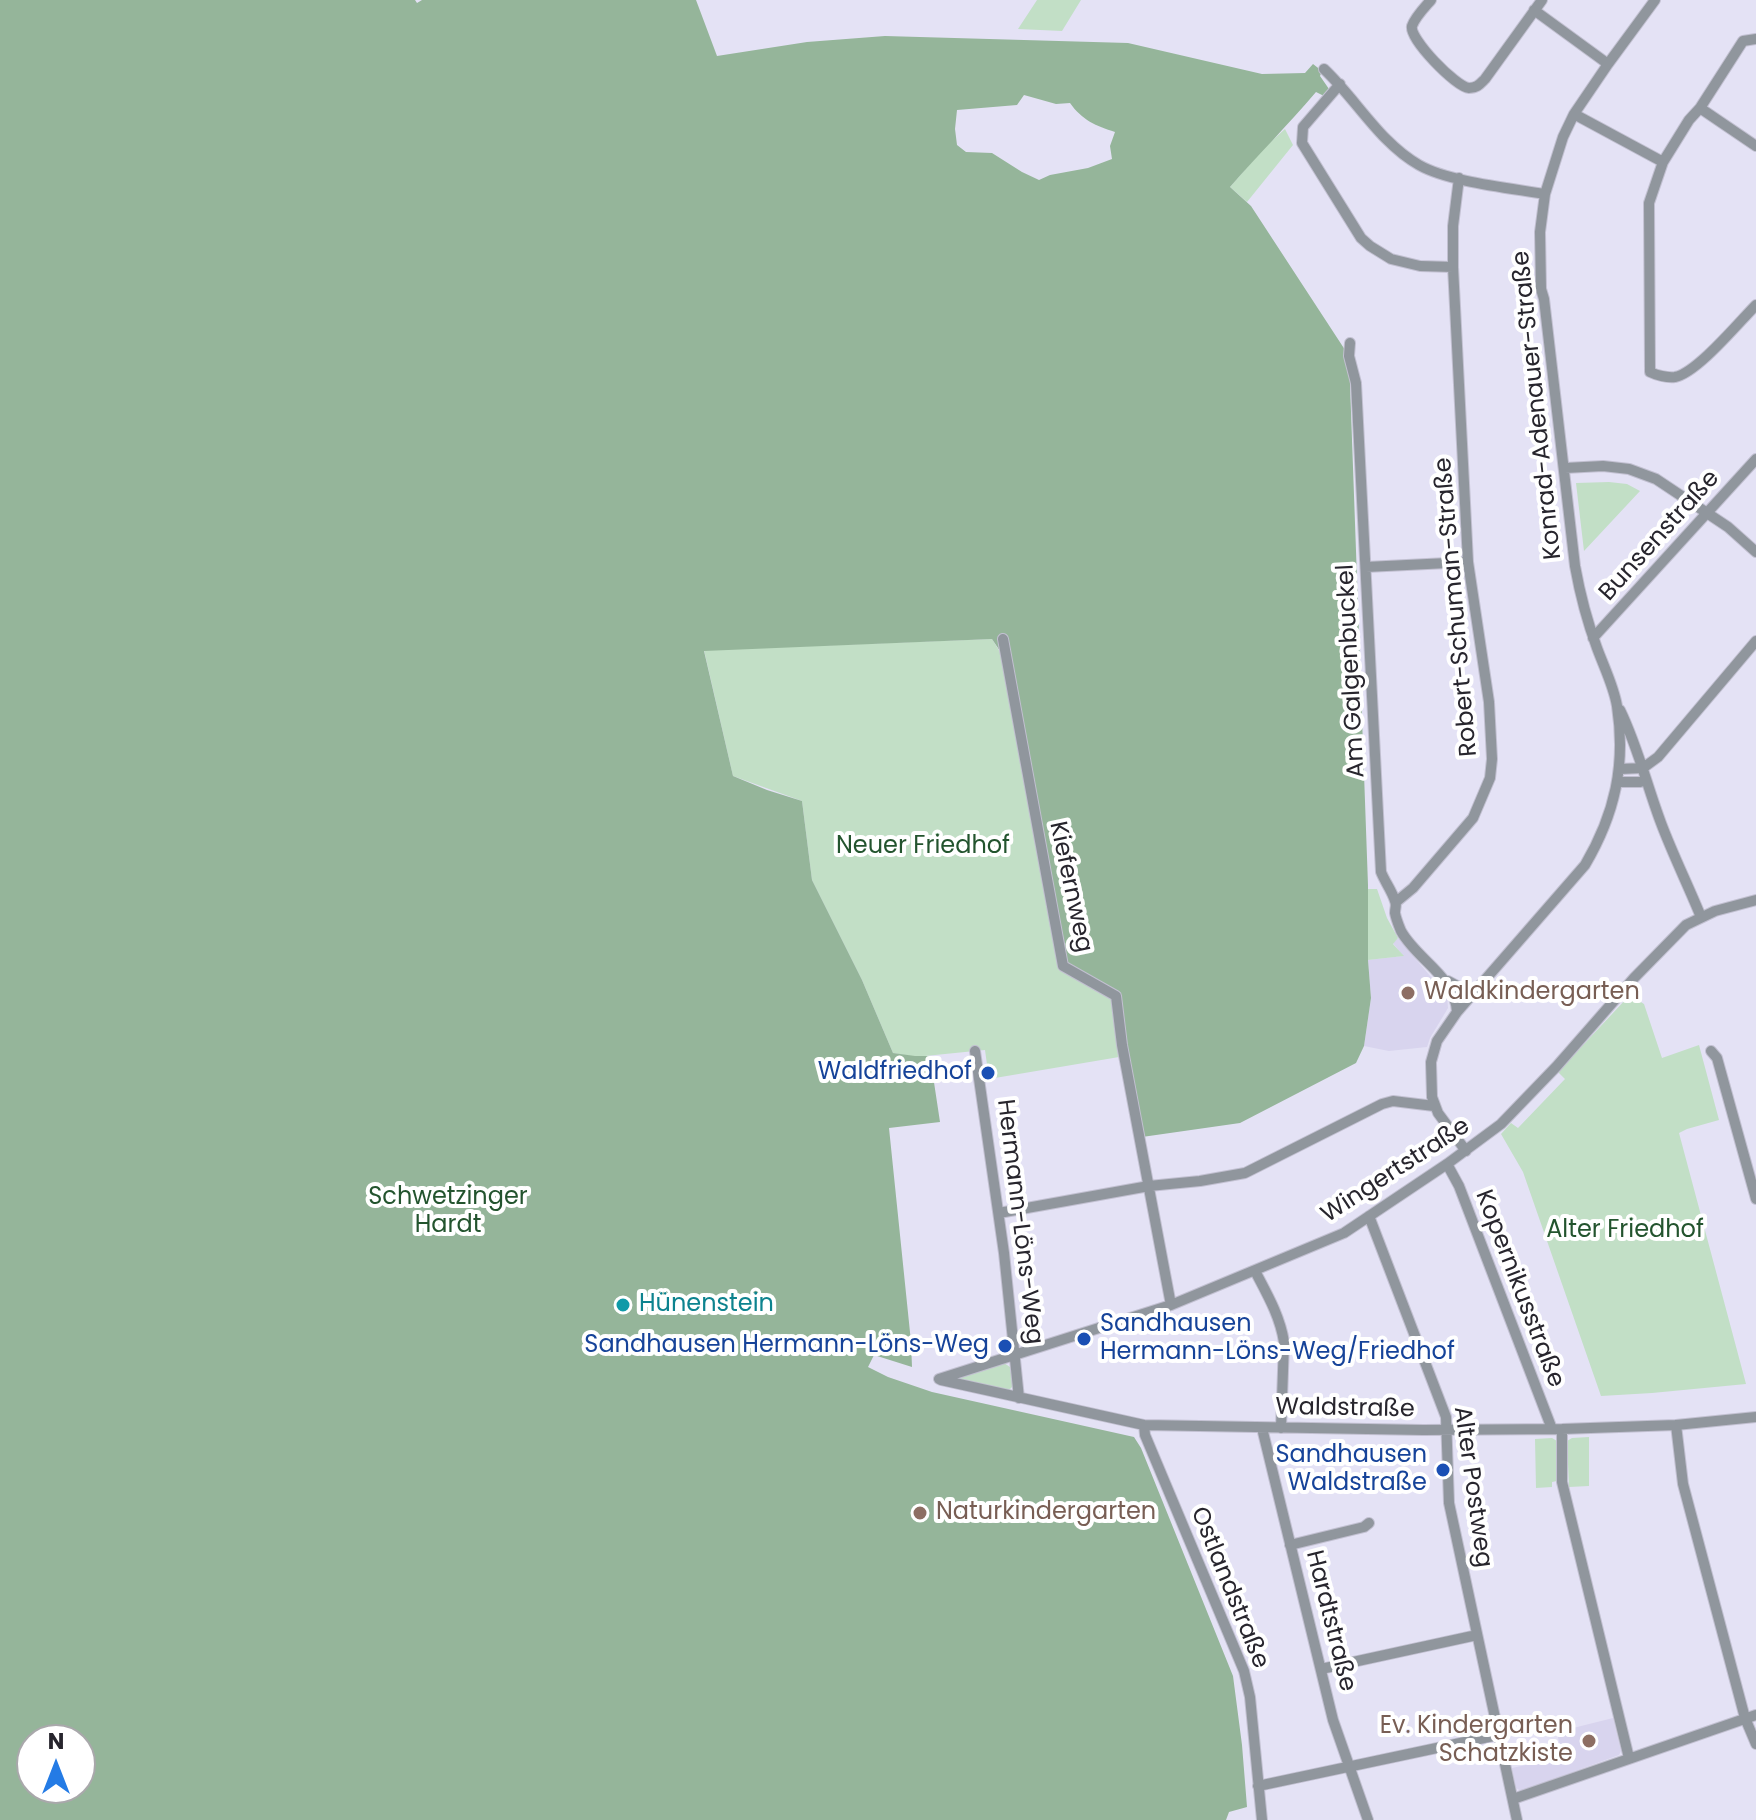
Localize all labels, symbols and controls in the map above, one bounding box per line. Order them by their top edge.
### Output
street label: Konrad-Adenauer-Straße [1507,249,1569,561]
street label: Robert-Schuman-Straße [1430,456,1484,758]
street label: Bunsenstraße [1594,465,1726,607]
street label: Am Galgenbuckel [1332,563,1372,779]
street label: Kiefernweg [1042,819,1098,955]
park label: Neuer Friedhof [836,833,1010,861]
place label: Waldkindergarten [1424,979,1640,1007]
marker: Waldkindergarten [1399,984,1417,1002]
place label: Waldfriedhof [818,1059,972,1087]
marker: Waldfriedhof [979,1064,997,1082]
street label: Hermann-Löns-Weg [990,1098,1048,1346]
street label: Wingertstraße [1316,1112,1476,1230]
park label: Schwetzinger Hardt [368,1184,528,1240]
street label: Kopernikusstraße [1468,1186,1570,1392]
park label: Alter Friedhof [1546,1217,1704,1245]
place label: Hünenstein [639,1291,774,1319]
marker: Hünenstein [614,1296,632,1314]
place label: Sandhausen Hermann-Löns-Weg/Friedhof [1100,1311,1455,1367]
marker: Sandhausen Hermann-Löns-Weg/Friedhof [1075,1330,1093,1348]
place label: Sandhausen Hermann-Löns-Weg [584,1332,989,1360]
marker: Sandhausen Hermann-Löns-Weg [996,1337,1014,1355]
street label: Waldstraße [1275,1393,1415,1425]
street label: Alter Postweg [1446,1405,1498,1569]
place label: Sandhausen Waldstraße [1275,1442,1427,1498]
marker: Sandhausen Waldstraße [1434,1461,1452,1479]
place label: Naturkindergarten [936,1499,1156,1527]
street label: Ostlandstraße [1184,1503,1274,1673]
marker: Naturkindergarten [911,1504,929,1522]
street label: Hardtstraße [1299,1547,1361,1695]
place label: Ev. Kindergarten Schatzkiste [1380,1713,1573,1769]
north arrow [16,1724,96,1804]
text: N [48,1726,64,1757]
marker: Ev. Kindergarten Schatzkiste [1580,1732,1598,1750]

